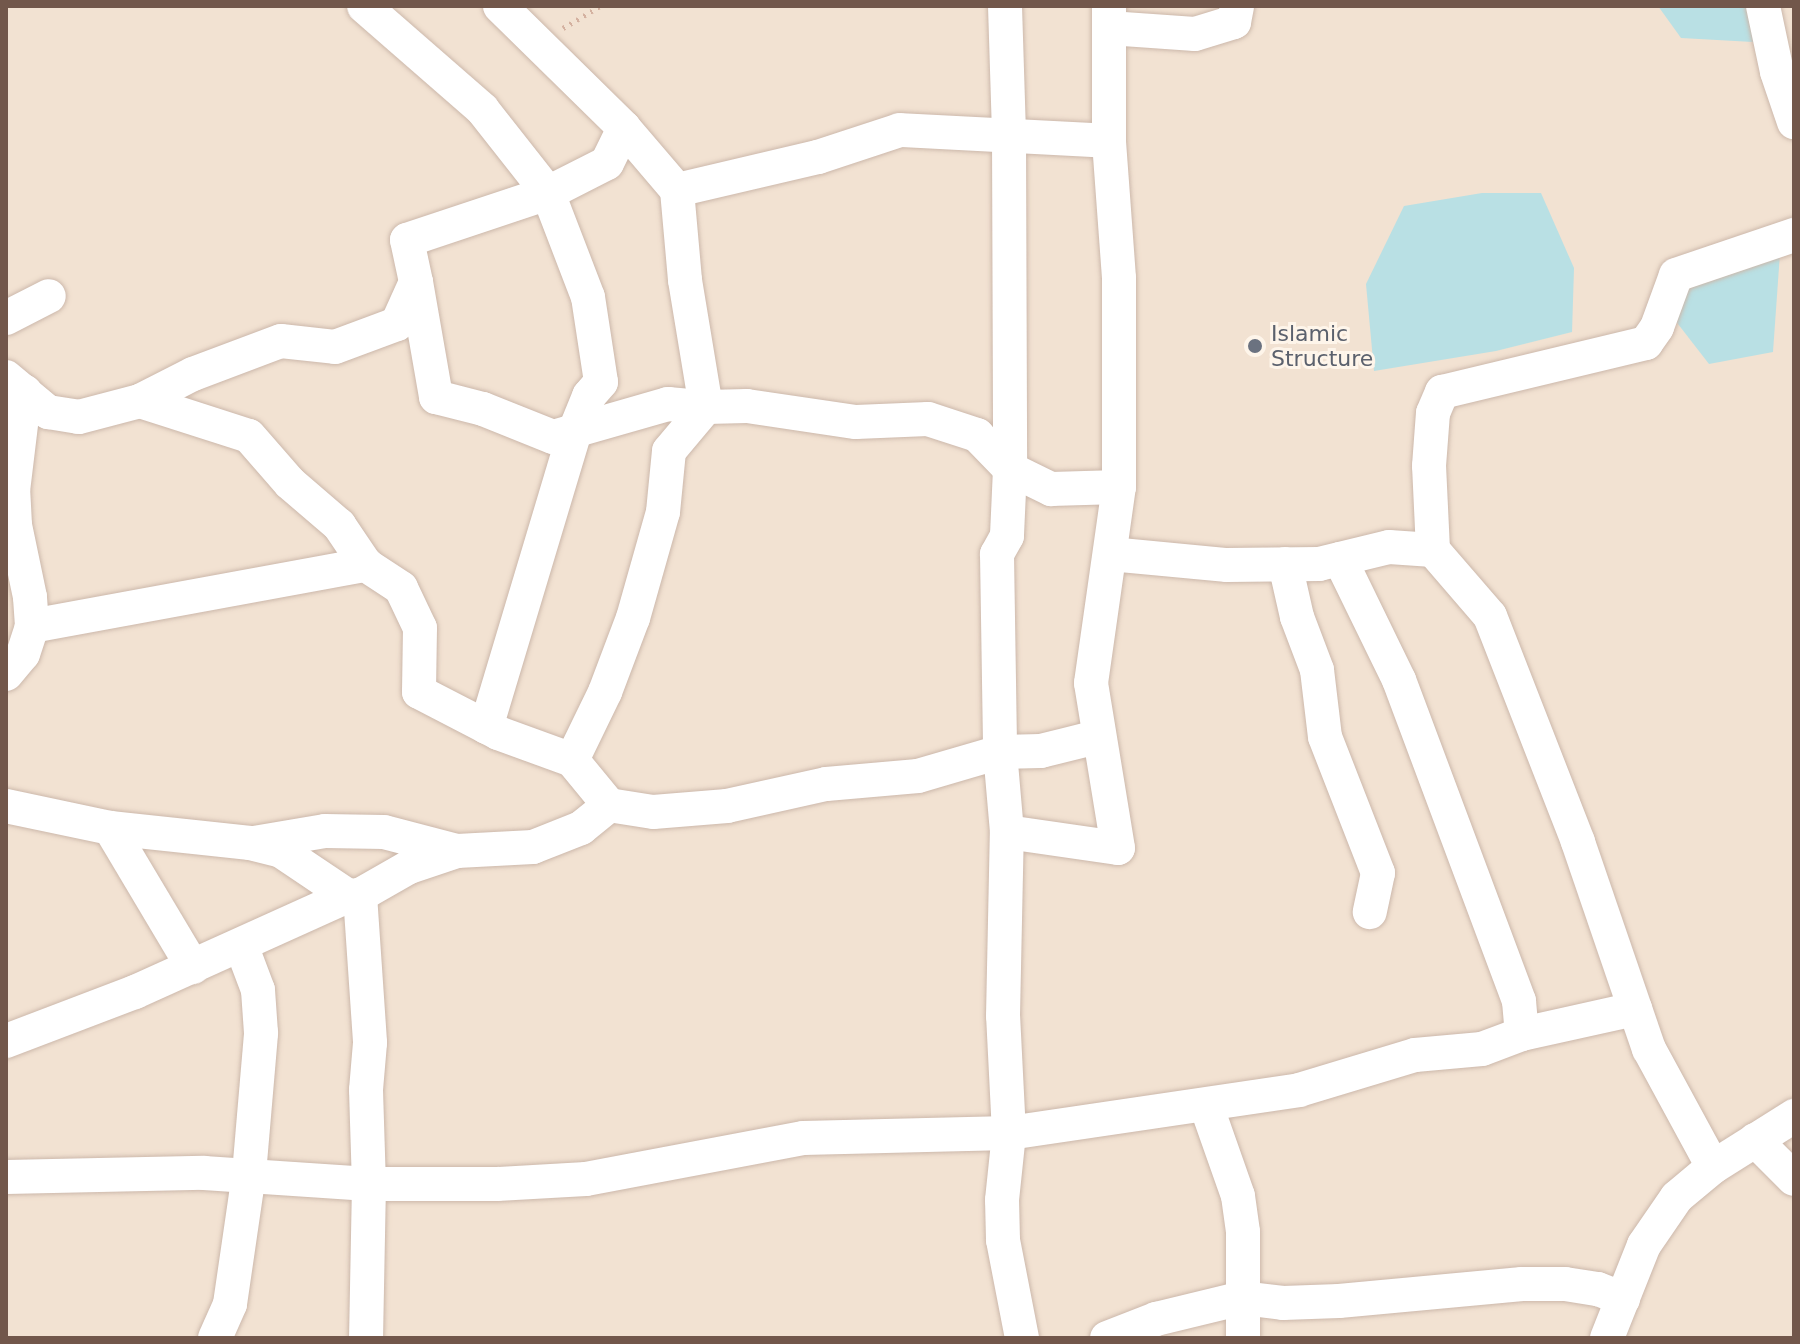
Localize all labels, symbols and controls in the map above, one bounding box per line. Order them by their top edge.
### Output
place label: Islamic Structure [1271,320,1373,372]
marker: Islamic Structure [1246,337,1264,355]

